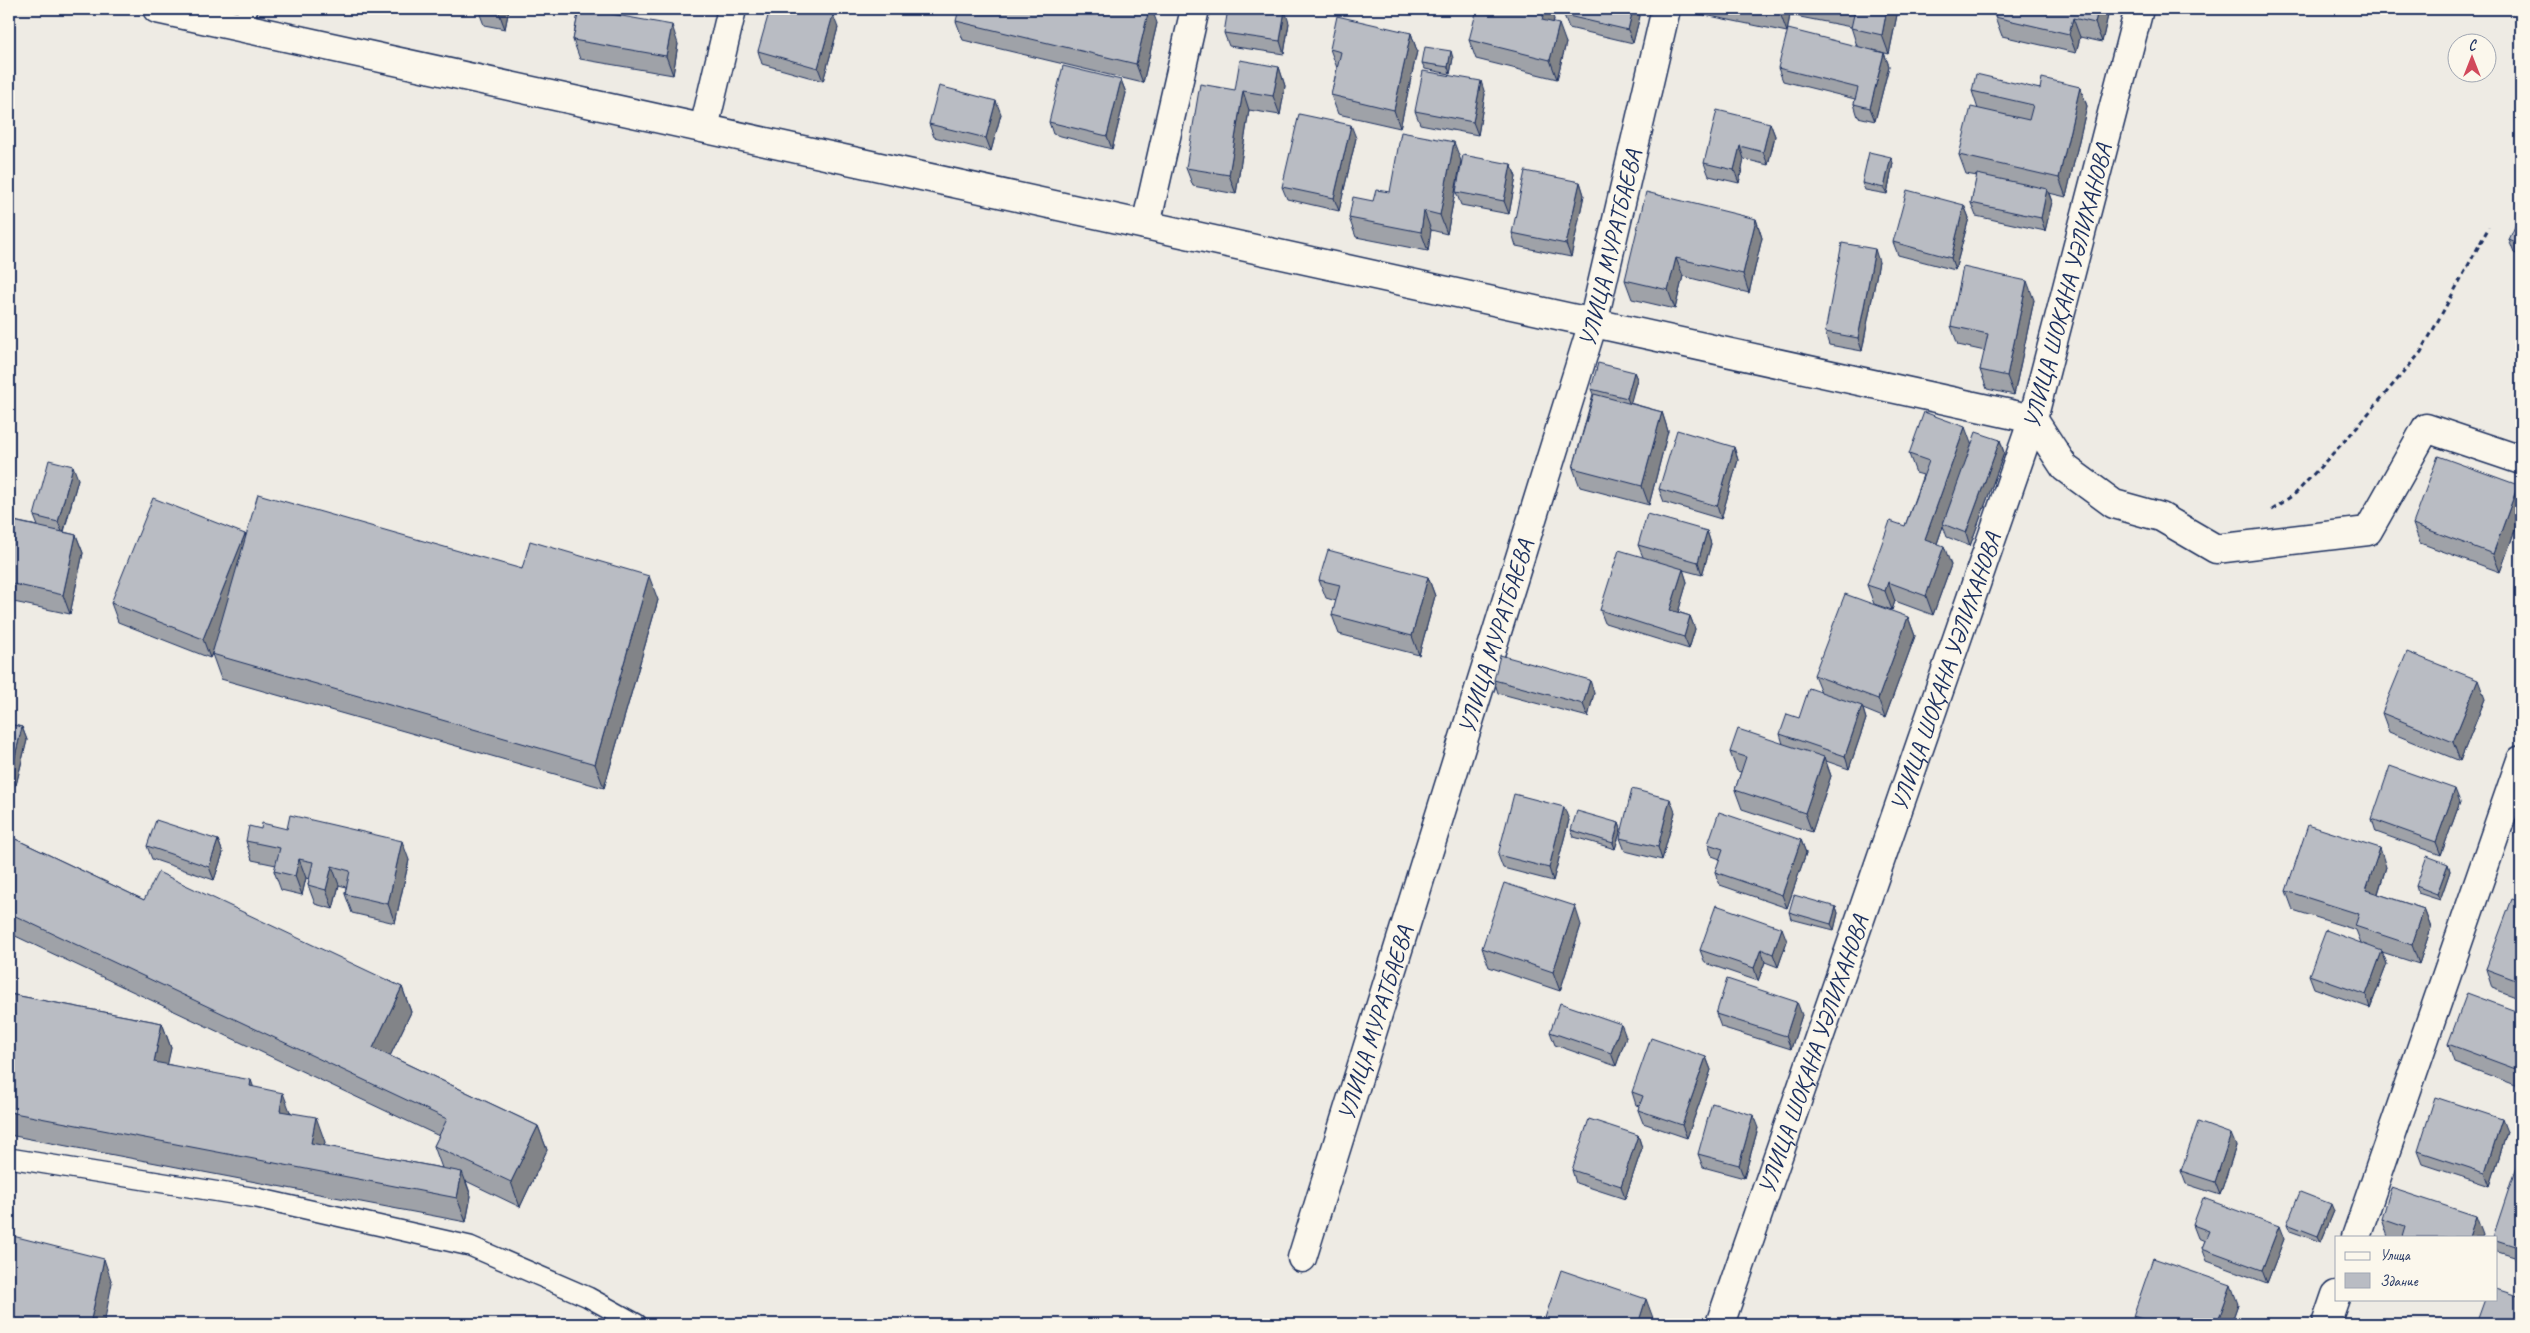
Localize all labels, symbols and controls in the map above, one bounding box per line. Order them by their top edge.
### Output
north arrow [2448,32,2498,82]
text: С [2469,37,2478,54]
street label: УЛИЦА ШОҚАНА УӘЛИХАНОВА [2016,140,2119,432]
street label: УЛИЦА МУРАТБАЕВА [1572,146,1648,350]
street label: УЛИЦА ШОҚАНА УӘЛИХАНОВА [1884,528,2008,815]
street label: УЛИЦА МУРАТБАЕВА [1451,535,1540,737]
street label: УЛИЦА ШОҚАНА УӘЛИХАНОВА [1751,911,1875,1198]
street label: УЛИЦА МУРАТБАЕВА [1331,922,1420,1124]
legend [2335,1236,2498,1300]
text: Улица [2380,1246,2411,1265]
text: Здание [2380,1272,2419,1291]

